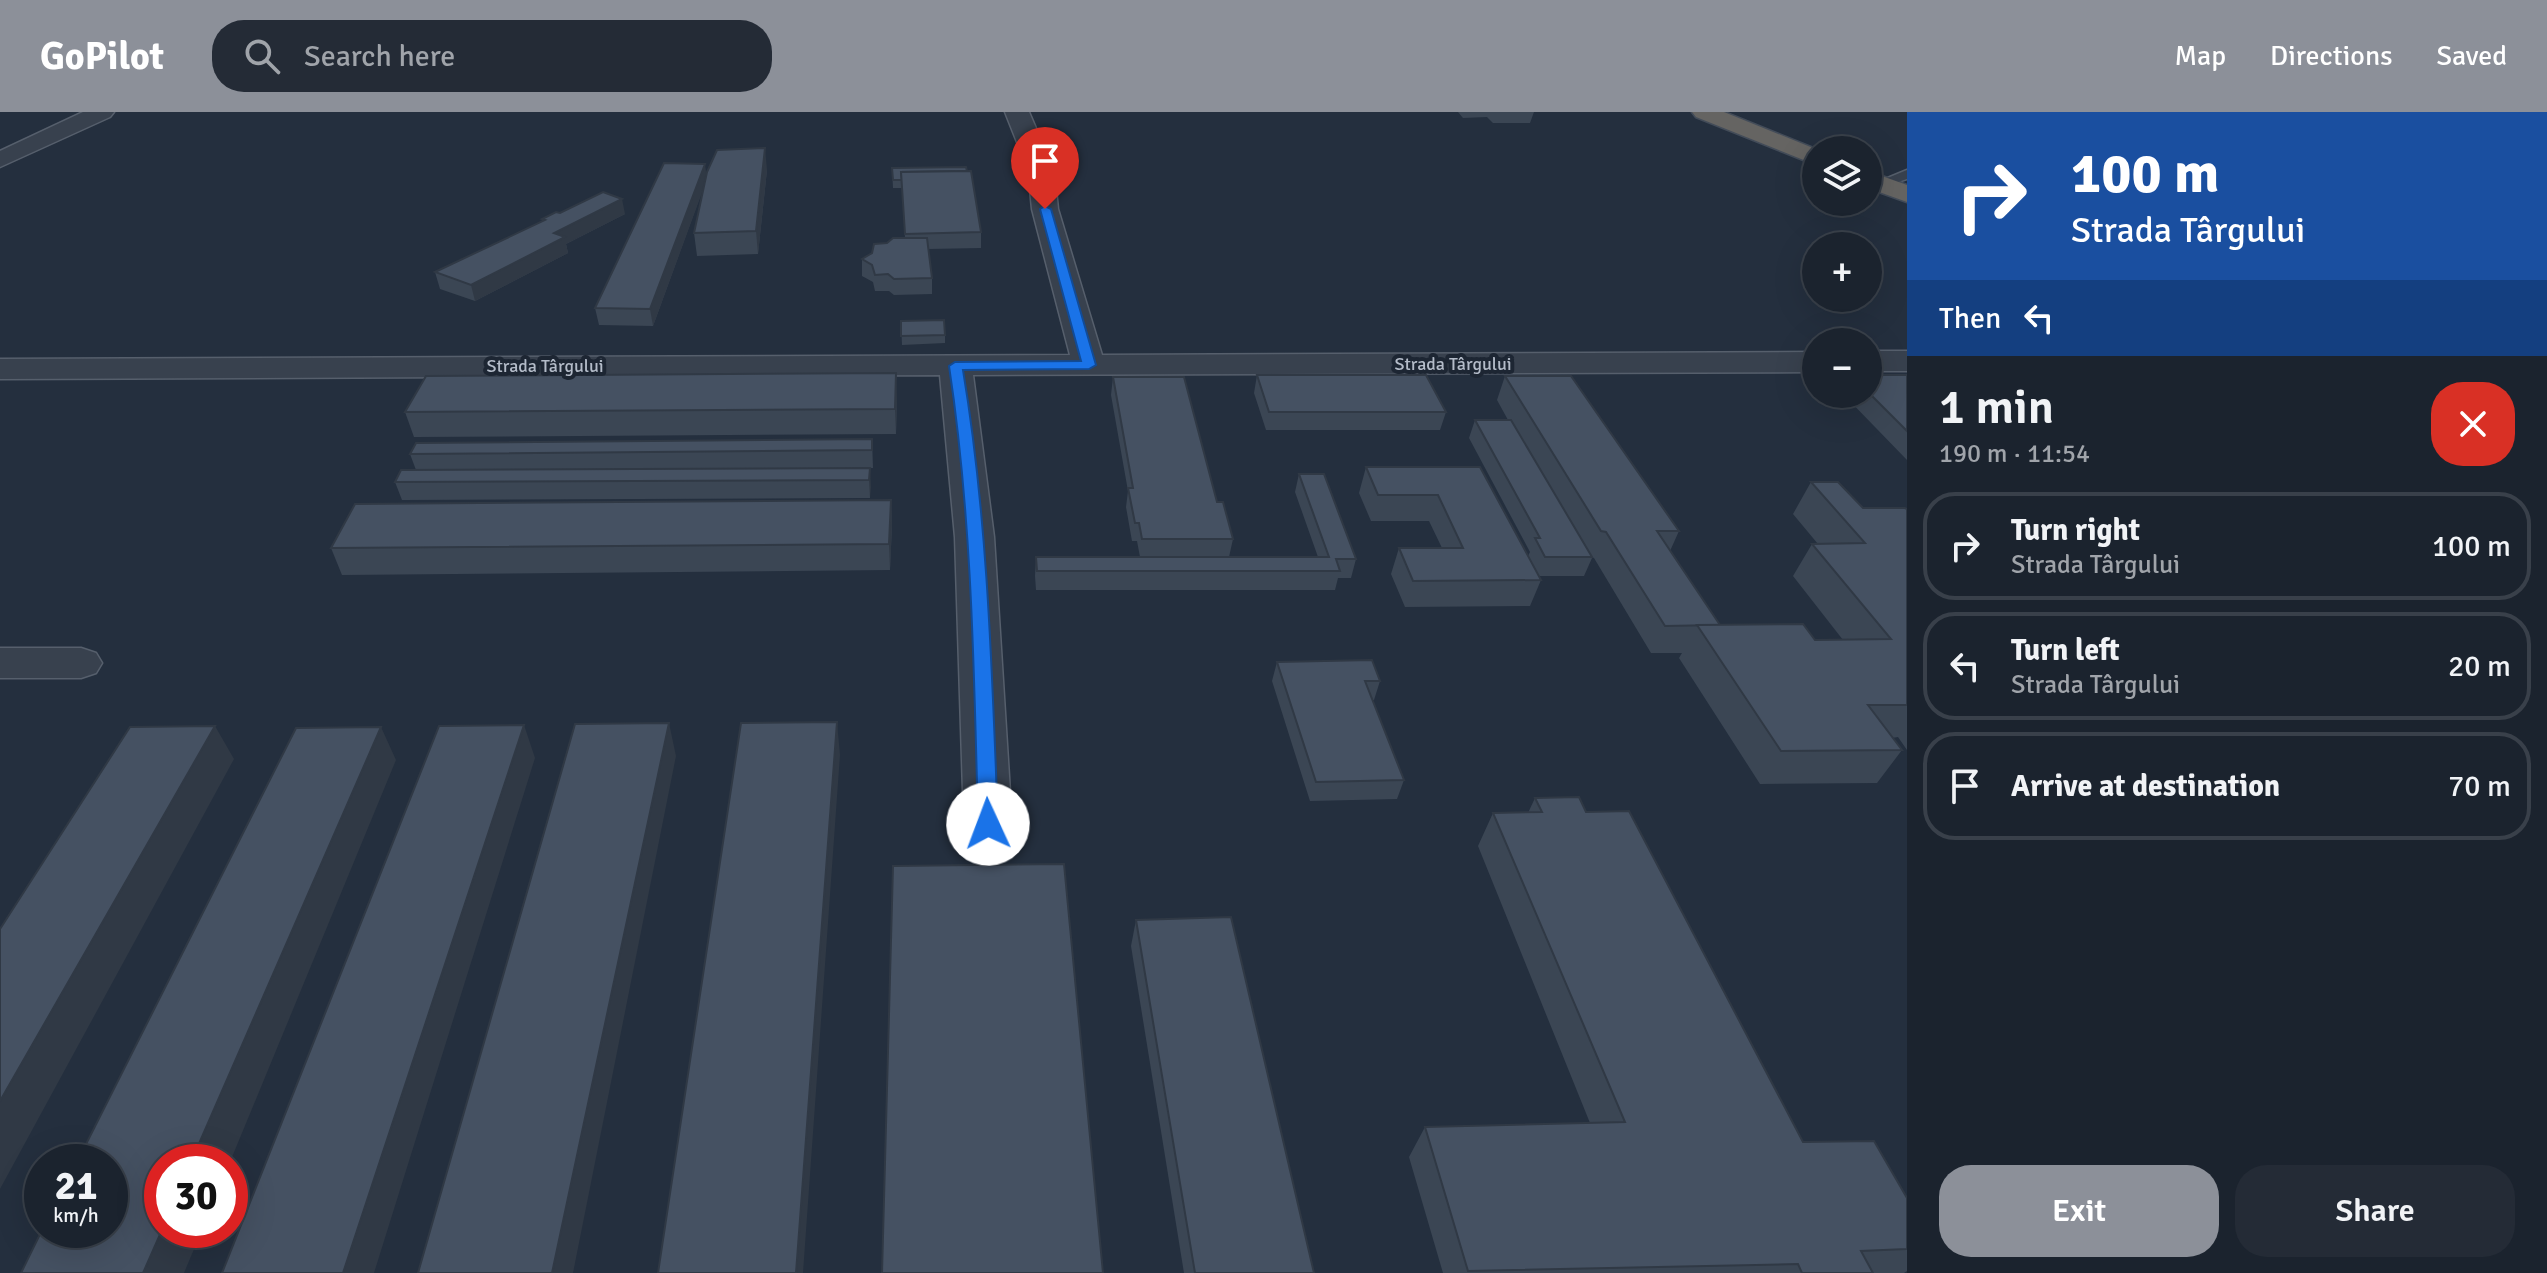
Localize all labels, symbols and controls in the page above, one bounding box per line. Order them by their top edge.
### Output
search box [212,20,772,92]
text: GoPilot [40,33,164,80]
icon: search [240,34,284,78]
text: Search here [304,38,455,75]
text: Map [2174,39,2226,73]
text: Directions [2270,39,2392,73]
text: Saved [2436,39,2507,73]
pin [1011,127,1079,209]
map controls [1802,136,1882,408]
button: layers [1802,136,1882,216]
icon: arrive [1023,139,1067,183]
text: 100 m [2071,139,2219,208]
icon: right [1939,144,2043,248]
text: Strada Târgului [2071,208,2305,253]
button: + [1802,232,1882,312]
icon: left [2017,296,2061,340]
text: Then [1939,300,2001,337]
button: − [1802,328,1882,408]
street label: Strada Târgului [1394,353,1512,375]
street label: Strada Târgului [486,355,604,377]
text: 1 min [1939,378,2054,437]
button: close [2431,382,2515,466]
text: 190 m · 11:54 [1939,438,2090,470]
text: Turn right [2011,512,2140,549]
icon: right [1943,524,1987,568]
text: 100 m [2432,528,2511,565]
text: Strada Târgului [2011,549,2180,581]
text: Turn left [2011,632,2120,669]
icon: left [1943,644,1987,688]
text: 20 m [2448,648,2511,685]
text: Strada Târgului [2011,669,2180,701]
icon: arrive [1943,764,1987,808]
text: Arrive at destination [2011,768,2280,805]
text: 70 m [2448,768,2511,805]
position arrow [946,782,1030,866]
speed limit sign: 30 [144,1144,248,1248]
text: 21 [54,1161,98,1211]
button: Exit [1939,1165,2219,1257]
button: Share [2235,1165,2515,1257]
text: km/h [53,1203,99,1228]

